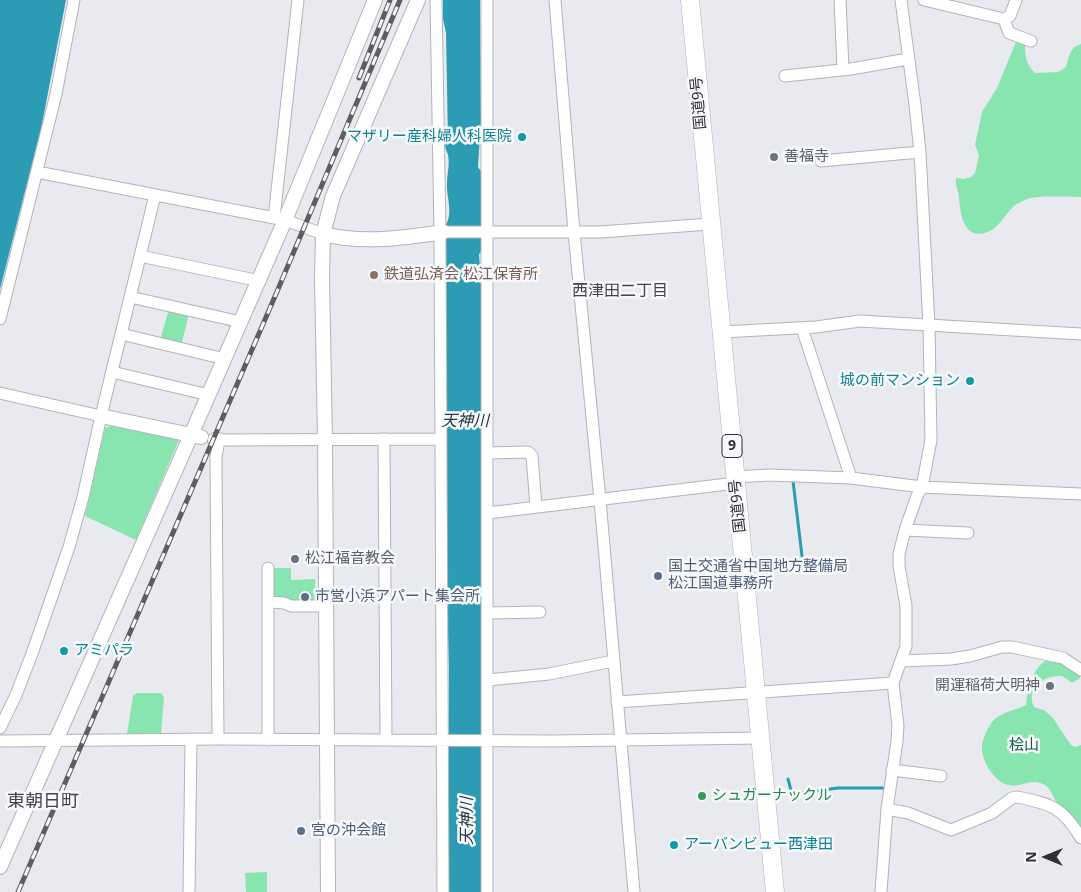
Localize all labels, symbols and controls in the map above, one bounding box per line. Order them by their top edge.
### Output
street label: 国道9号 [688,76,710,130]
place label: マザリー産科婦人科医院 [347,128,512,146]
marker: マザリー産科婦人科医院 [516,131,528,143]
place label: 善福寺 [784,148,829,166]
marker: 善福寺 [768,151,780,163]
place label: 鉄道弘済会 松江保育所 [384,266,538,284]
marker: 鉄道弘済会 松江保育所 [368,269,380,281]
district label: 西津田二丁目 [572,281,668,301]
place label: 城の前マンション [840,372,960,390]
marker: 城の前マンション [964,375,976,387]
water label: 天神川 [441,411,489,431]
road number: 9 [722,434,742,458]
street label: 国道9号 [726,478,750,534]
place label: 松江福音教会 [305,550,395,568]
marker: 松江福音教会 [289,553,301,565]
place label: 国土交通省中国地方整備局 松江国道事務所 [668,558,848,593]
marker: 国土交通省中国地方整備局 松江国道事務所 [652,570,664,582]
place label: 市営小浜アパート集会所 [315,588,480,606]
marker: 市営小浜アパート集会所 [299,591,311,603]
place label: アミパラ [74,642,134,660]
marker: アミパラ [58,645,70,657]
place label: 開運稲荷大明神 [935,677,1040,695]
marker: 開運稲荷大明神 [1044,680,1056,692]
park label: 桧山 [1009,737,1039,755]
place label: シュガーナックル [712,787,832,805]
marker: シュガーナックル [696,790,708,802]
district label: 東朝日町 [7,791,79,813]
water label: 天神川 [457,797,477,845]
place label: 宮の沖会館 [311,822,386,840]
marker: 宮の沖会館 [295,825,307,837]
north arrow [1021,832,1071,882]
place label: アーバンビュー西津田 [684,836,833,854]
marker: アーバンビュー西津田 [668,839,680,851]
text: N [1021,851,1040,863]

